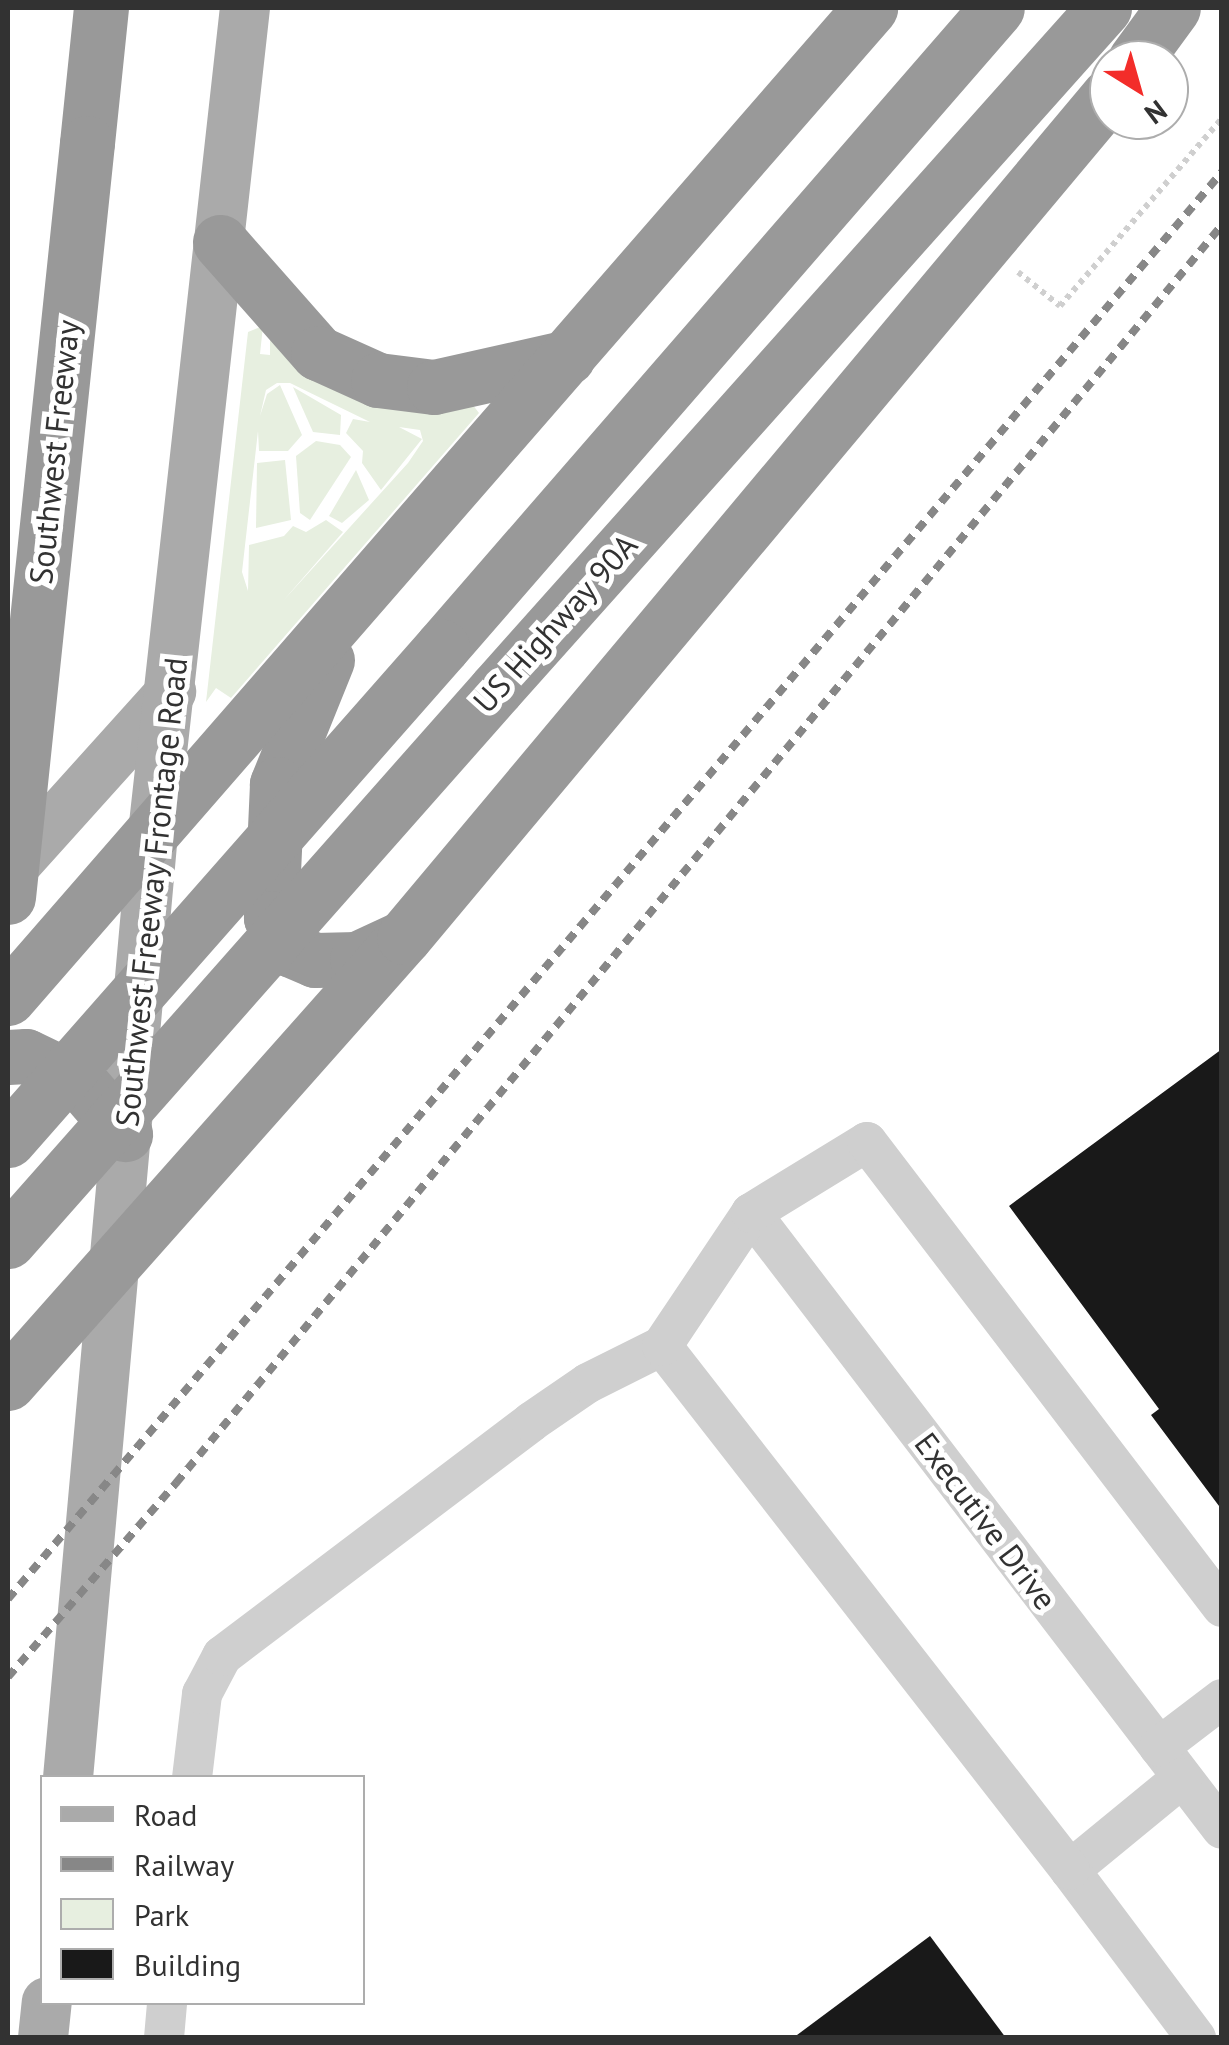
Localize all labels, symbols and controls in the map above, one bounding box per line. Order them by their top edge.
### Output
north arrow [1089,40,1189,140]
text: N [1138,92,1175,133]
street label: Southwest Freeway [21,318,87,586]
street label: US Highway 90A [465,526,645,720]
street label: Southwest Freeway Frontage Road [107,655,195,1129]
street label: Executive Drive [907,1425,1065,1617]
legend [40,1775,365,2005]
text: Road [134,1795,198,1834]
text: Railway [134,1845,234,1884]
text: Park [134,1895,189,1934]
text: Building [134,1945,241,1984]

